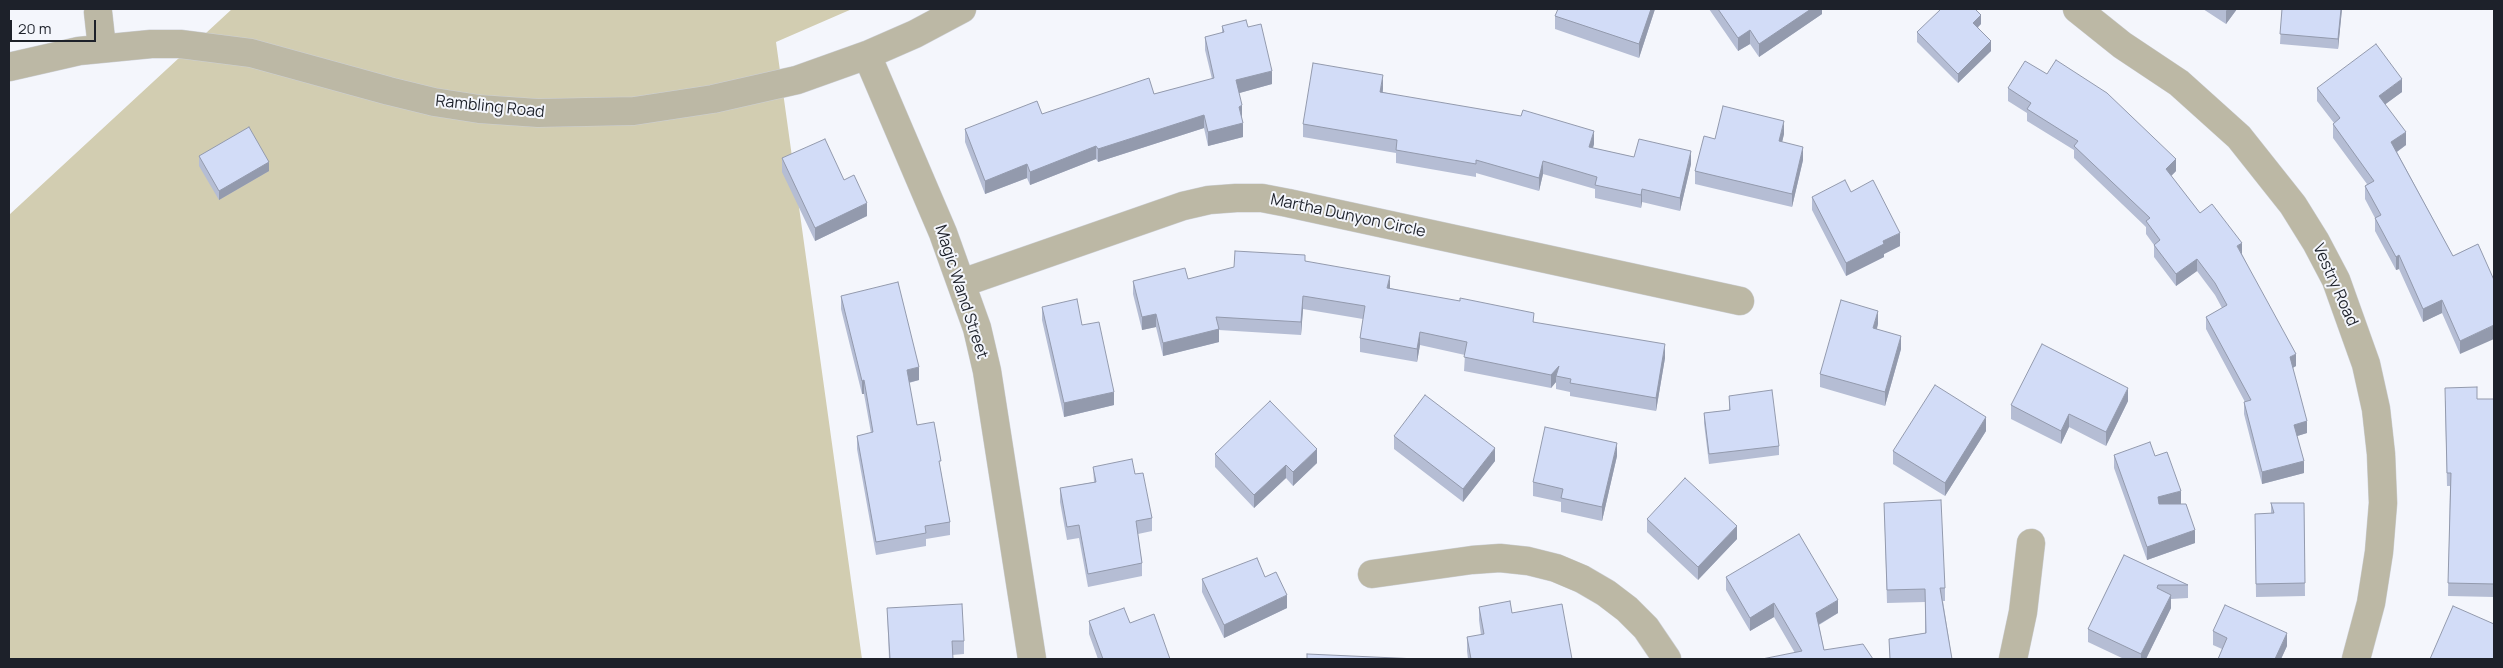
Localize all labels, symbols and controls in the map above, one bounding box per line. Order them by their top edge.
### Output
scale bar [12,10,99,42]
text: 20 m [18,18,51,39]
street label: Rambling Road [435,92,545,122]
street label: Martha Dunyon Circle [1269,190,1427,242]
street label: Magic Wand Street [930,223,992,361]
street label: Vestry Road [2308,241,2362,329]

